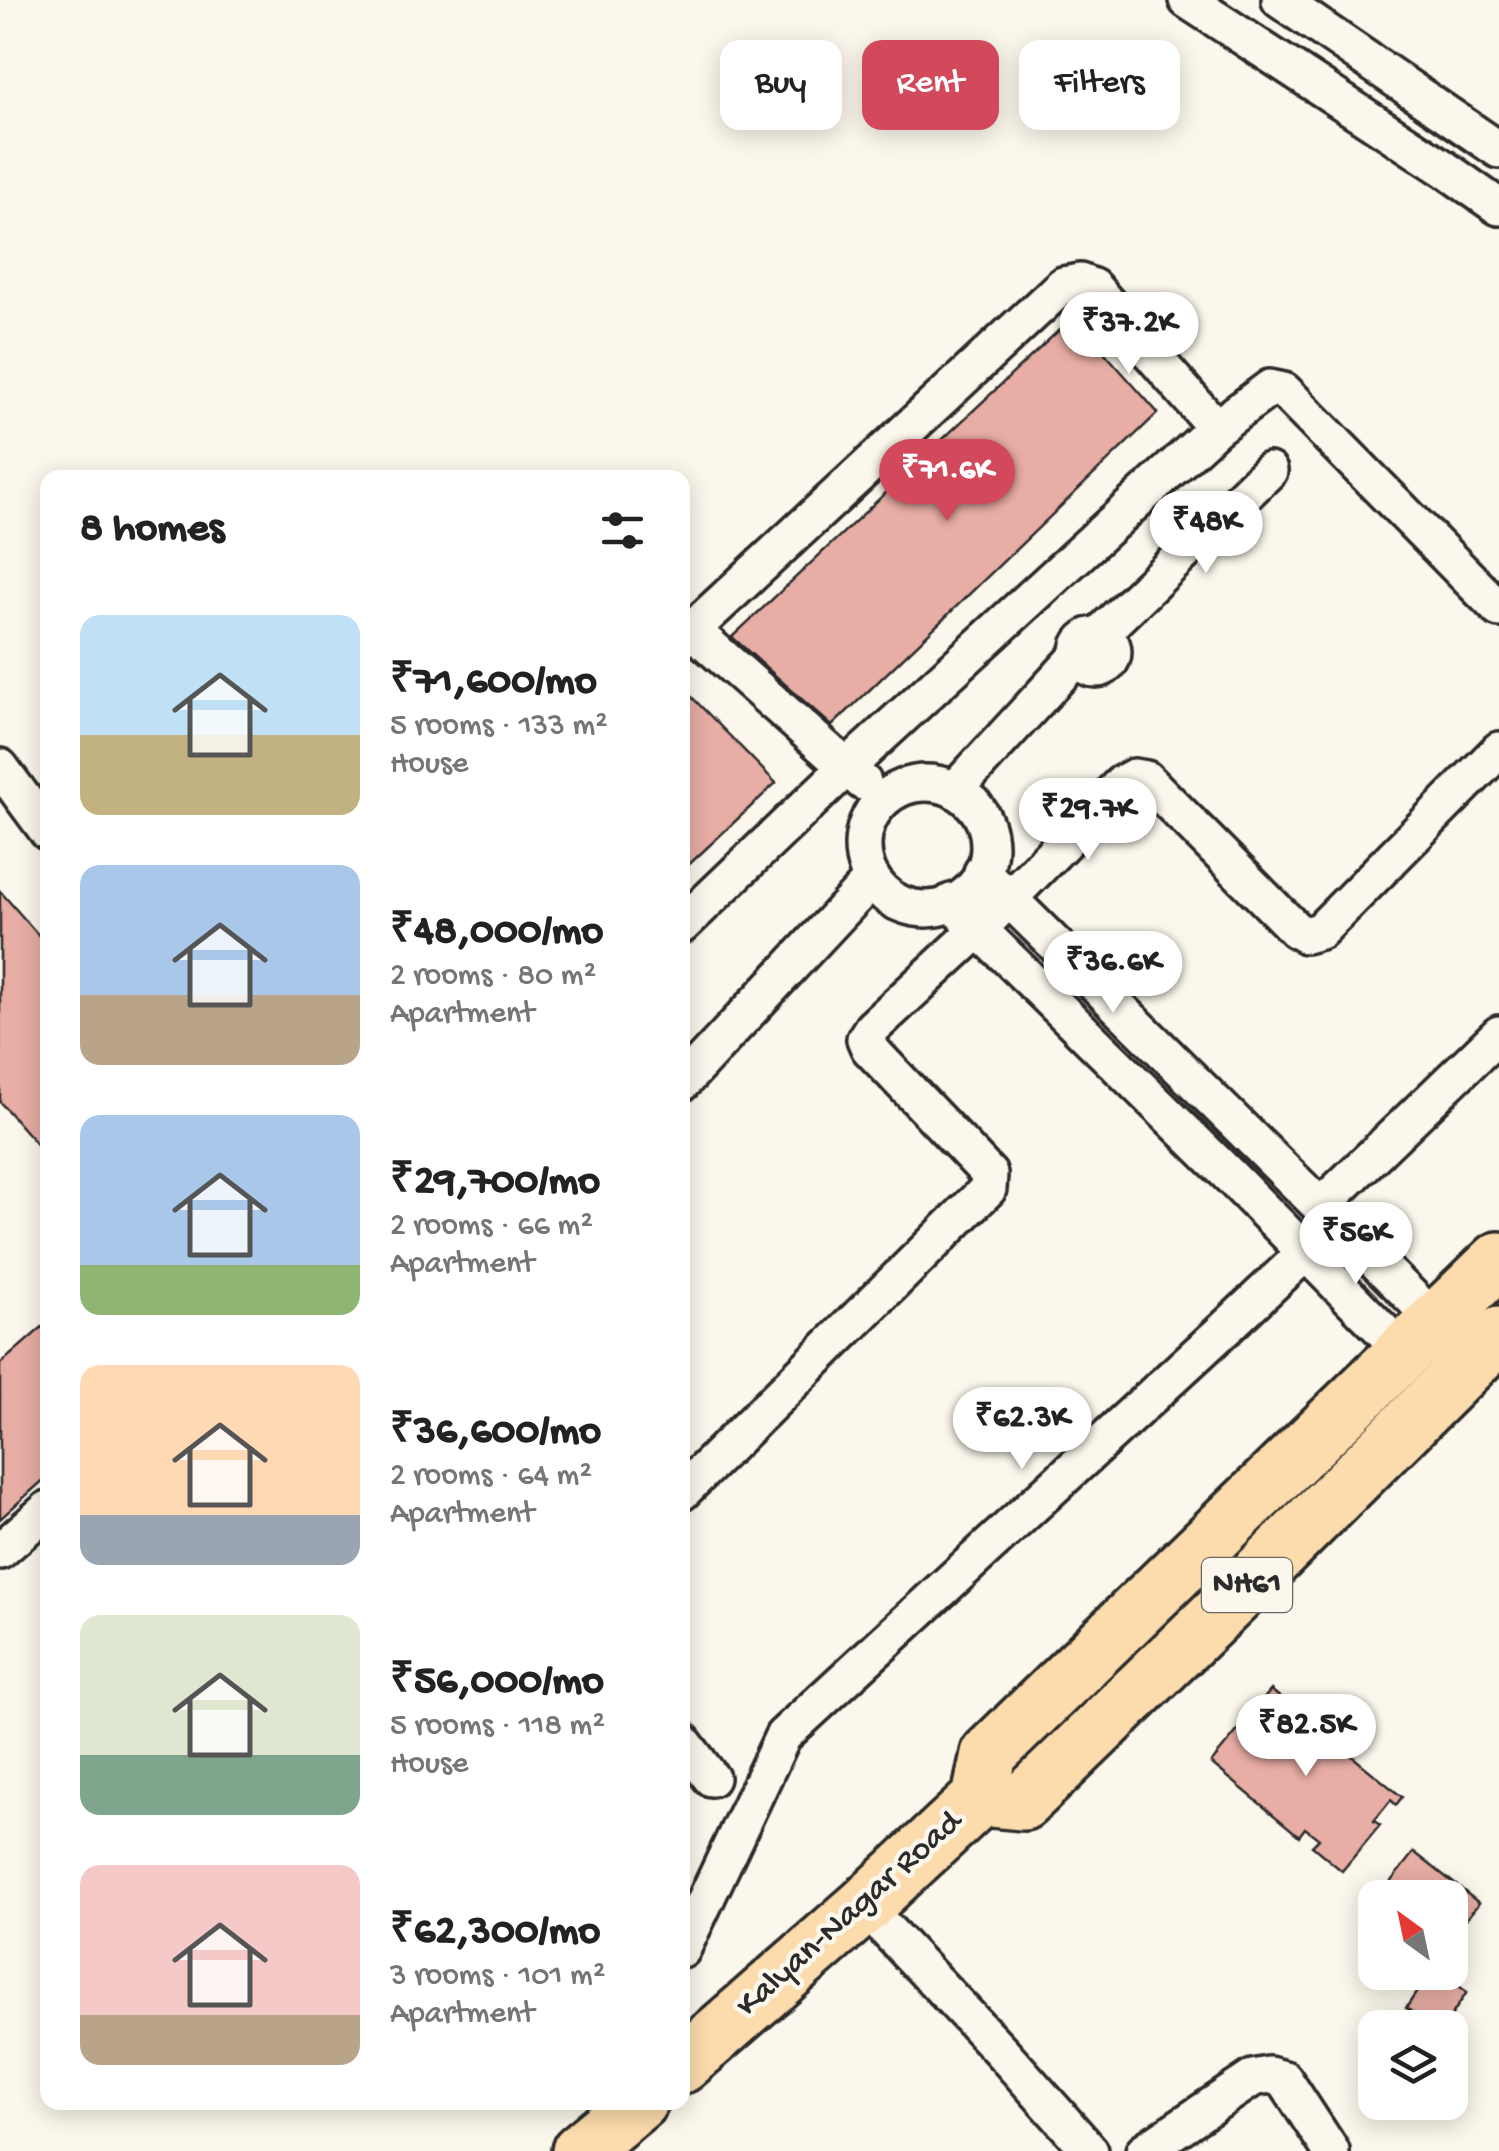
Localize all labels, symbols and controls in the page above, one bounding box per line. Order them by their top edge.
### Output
chip: Buy [720,40,842,130]
chip: Rent [862,40,999,130]
chip: Filters [1019,40,1180,130]
pin: ₹37.2K [1048,292,1210,377]
text: ₹37.2K [1082,305,1176,343]
pin: ₹71.6K [866,439,1028,524]
text: ₹71.6K [901,452,993,490]
pin: ₹48K [1147,491,1265,576]
icon: filters [595,503,650,558]
text: ₹48K [1172,504,1240,542]
text: 8 homes [80,506,224,555]
icon: home [160,655,280,775]
text: ₹71,600/mo [390,659,597,708]
text: 5 rooms · 133 m² [390,708,608,746]
text: House [390,746,468,784]
pin: ₹29.7K [1007,778,1169,863]
text: ₹29.7K [1041,791,1135,829]
icon: home [160,905,280,1025]
text: ₹48,000/mo [390,909,603,958]
pin: ₹36.6K [1032,931,1194,1016]
text: ₹36.6K [1065,944,1161,982]
text: 2 rooms · 80 m² [390,958,596,996]
text: Apartment [390,996,534,1034]
icon: home [160,1155,280,1275]
text: ₹29,700/mo [390,1159,600,1208]
pin: ₹56K [1297,1202,1415,1287]
text: 2 rooms · 66 m² [390,1208,593,1246]
text: ₹56K [1322,1215,1390,1253]
text: Apartment [390,1246,534,1284]
pin: ₹62.3K [941,1387,1103,1472]
text: ₹62.3K [975,1400,1069,1438]
icon: home [160,1405,280,1525]
text: ₹36,600/mo [390,1409,601,1458]
text: 2 rooms · 64 m² [390,1458,592,1496]
text: Apartment [390,1496,534,1534]
road number: NH61 [1202,1558,1292,1612]
icon: home [160,1655,280,1775]
text: ₹56,000/mo [390,1659,604,1708]
pin: ₹82.5K [1225,1694,1387,1779]
text: ₹82.5K [1258,1707,1354,1745]
text: 5 rooms · 118 m² [390,1708,605,1746]
text: House [390,1746,468,1784]
street label: Kalyan-Nagar Road [729,1801,973,2027]
north arrow [1358,1880,1468,1990]
map controls [1358,1880,1468,2120]
icon: home [160,1905,280,2025]
text: ₹62,300/mo [390,1909,600,1958]
text: 3 rooms · 101 m² [390,1958,605,1996]
text: Apartment [390,1996,534,2034]
button: layers [1358,2010,1468,2120]

